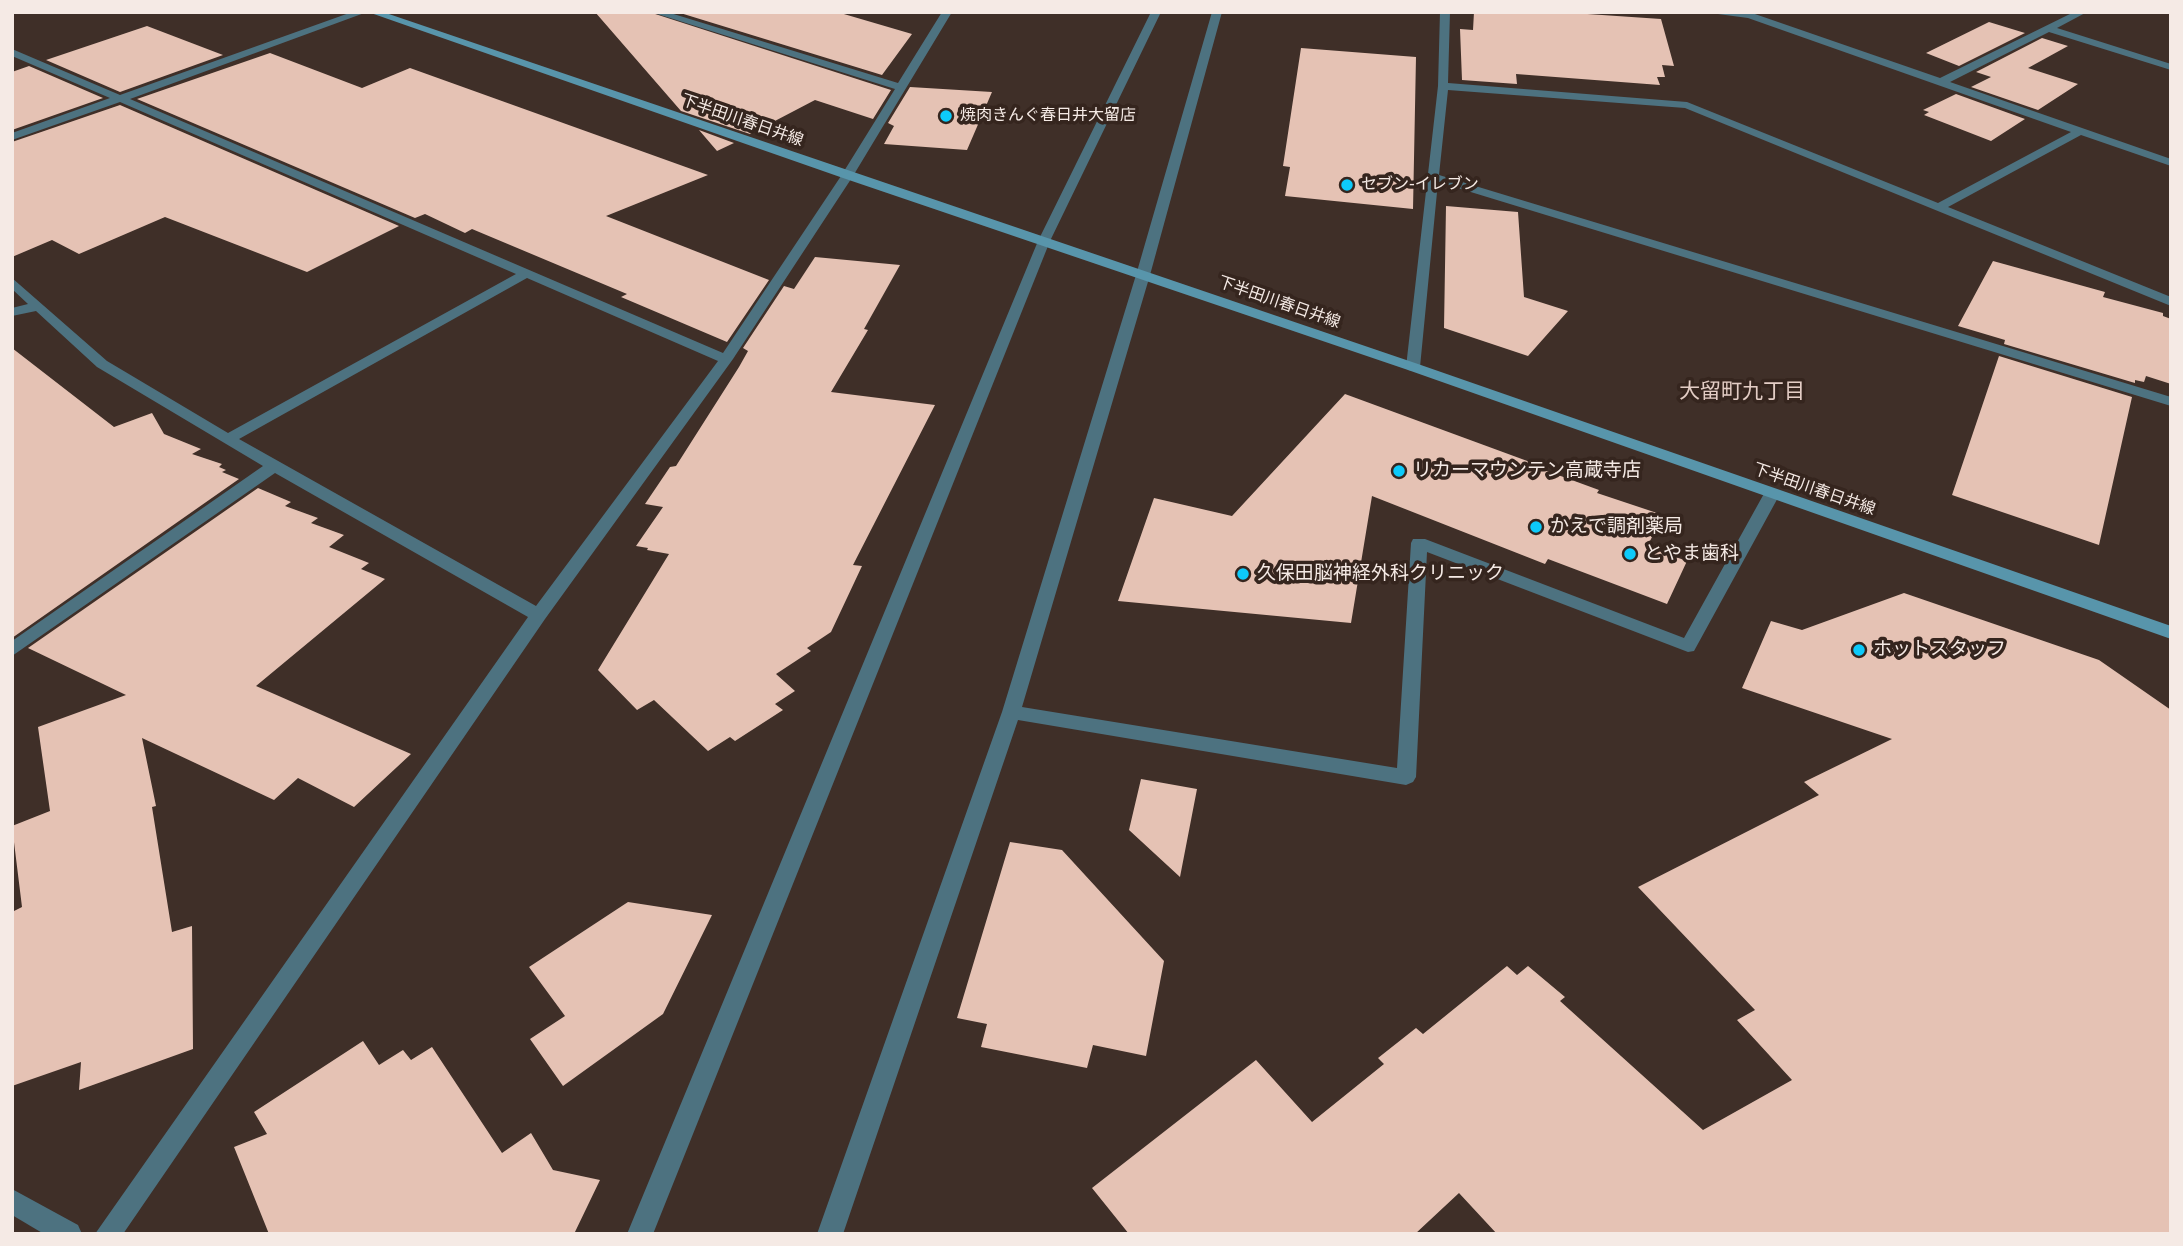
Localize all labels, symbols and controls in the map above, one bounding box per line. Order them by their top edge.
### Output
street label: 下半田川春日井線 [678,91,806,151]
place label: 焼肉きんぐ春日井大留店 [960,106,1136,126]
marker: 焼肉きんぐ春日井大留店 [938,108,954,124]
place label: セブン-イレブン [1361,175,1479,195]
marker: セブン-イレブン [1339,177,1355,193]
street label: 下半田川春日井線 [1215,273,1343,333]
district label: 大留町九丁目 [1679,380,1805,406]
place label: リカーマウンテン高蔵寺店 [1413,460,1641,482]
street label: 下半田川春日井線 [1750,460,1878,520]
marker: リカーマウンテン高蔵寺店 [1391,463,1407,479]
place label: かえで調剤薬局 [1550,516,1683,538]
marker: かえで調剤薬局 [1528,519,1544,535]
place label: とやま歯科 [1644,543,1739,565]
marker: とやま歯科 [1622,546,1638,562]
place label: 久保田脳神経外科クリニック [1257,563,1504,585]
marker: 久保田脳神経外科クリニック [1235,566,1251,582]
place label: ホットスタッフ [1873,639,2006,661]
marker: ホットスタッフ [1851,642,1867,658]

